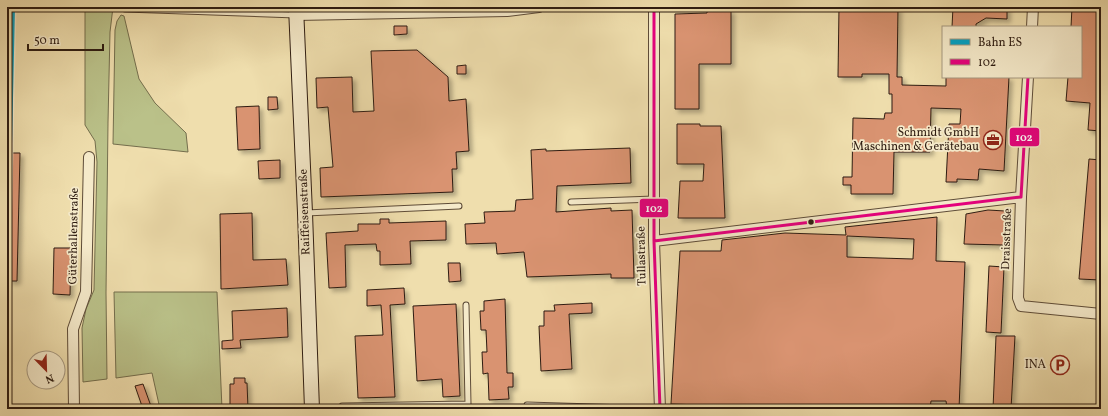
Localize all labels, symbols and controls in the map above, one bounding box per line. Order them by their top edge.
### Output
scale bar [28,26,103,52]
legend [942,26,1082,78]
text: 50 m [34,33,60,49]
text: Bahn ES [978,35,1022,51]
text: 102 [978,55,996,71]
place label: Schmidt GmbH Maschinen & Gerätebau [853,125,979,155]
line badge: 102 [1009,127,1040,147]
office icon: Schmidt GmbH Maschinen & Gerätebau [982,129,1004,151]
text: 102 [1016,131,1033,146]
street label: Raiffeisenstraße [295,168,315,255]
street label: Güterhallenstraße [65,187,83,284]
line badge: 102 [639,198,669,218]
text: 102 [646,202,663,217]
street label: Draisstraße [998,208,1016,270]
unlabelled marker [806,217,816,227]
street label: Tullastraße [633,226,651,286]
north arrow [26,350,66,390]
parking icon: INA [1049,354,1071,376]
place label: INA [1025,357,1047,373]
text: N [43,369,56,386]

